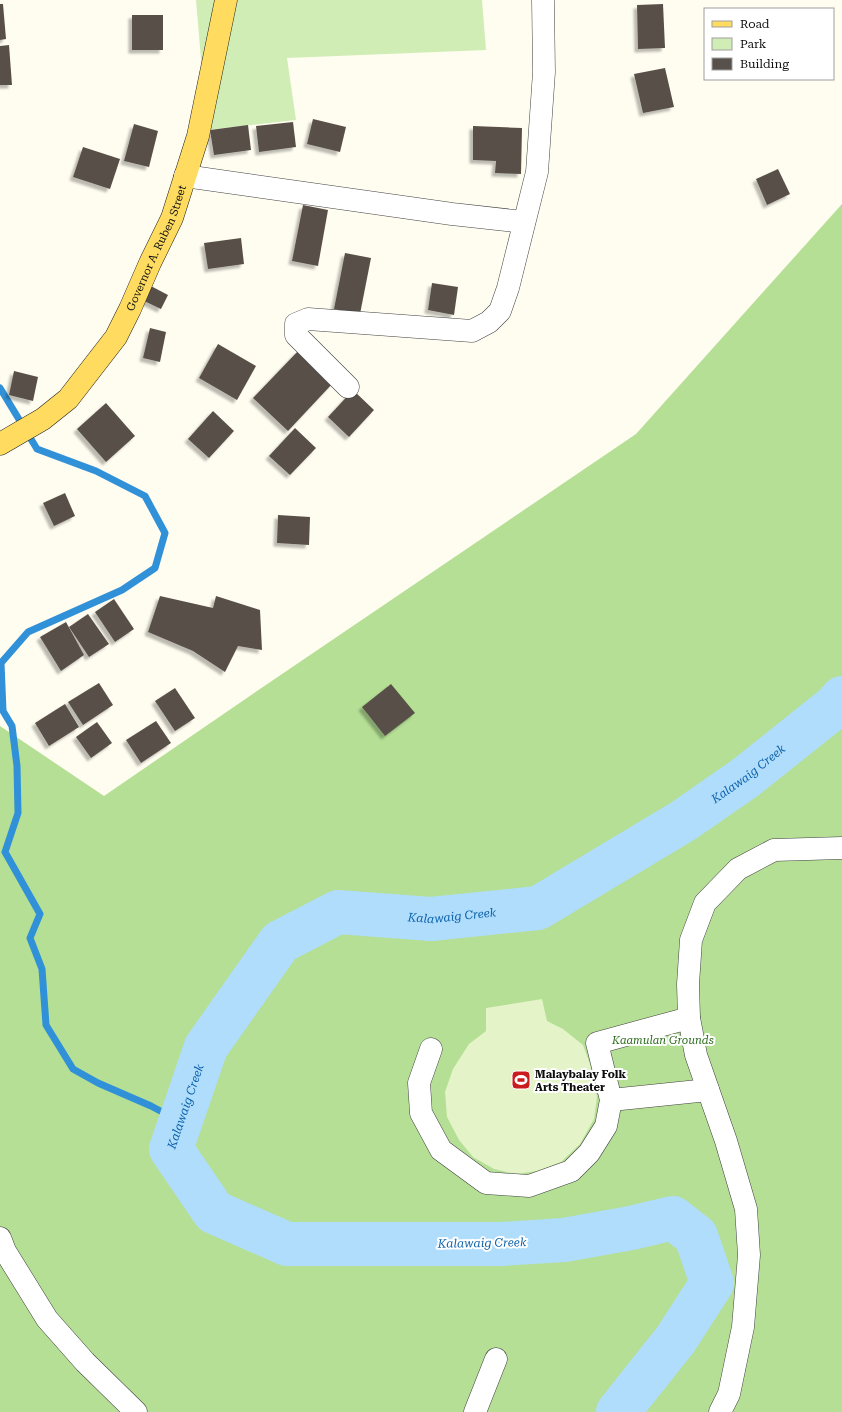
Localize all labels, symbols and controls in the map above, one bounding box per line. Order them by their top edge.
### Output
legend [704,8,834,80]
text: Road [740,17,770,31]
text: Park [740,37,767,51]
text: Building [740,57,789,71]
street label: Governor A. Ruben Street [123,183,189,313]
water label: Kalawaig Creek [708,741,788,807]
water label: Kalawaig Creek [406,905,497,926]
park label: Kaamulan Grounds [611,1034,714,1047]
water label: Kalawaig Creek [164,1062,207,1152]
place label: Malaybalay Folk Arts Theater [535,1068,626,1094]
sports icon: Malaybalay Folk Arts Theater [510,1069,532,1091]
water label: Kalawaig Creek [437,1235,527,1251]

